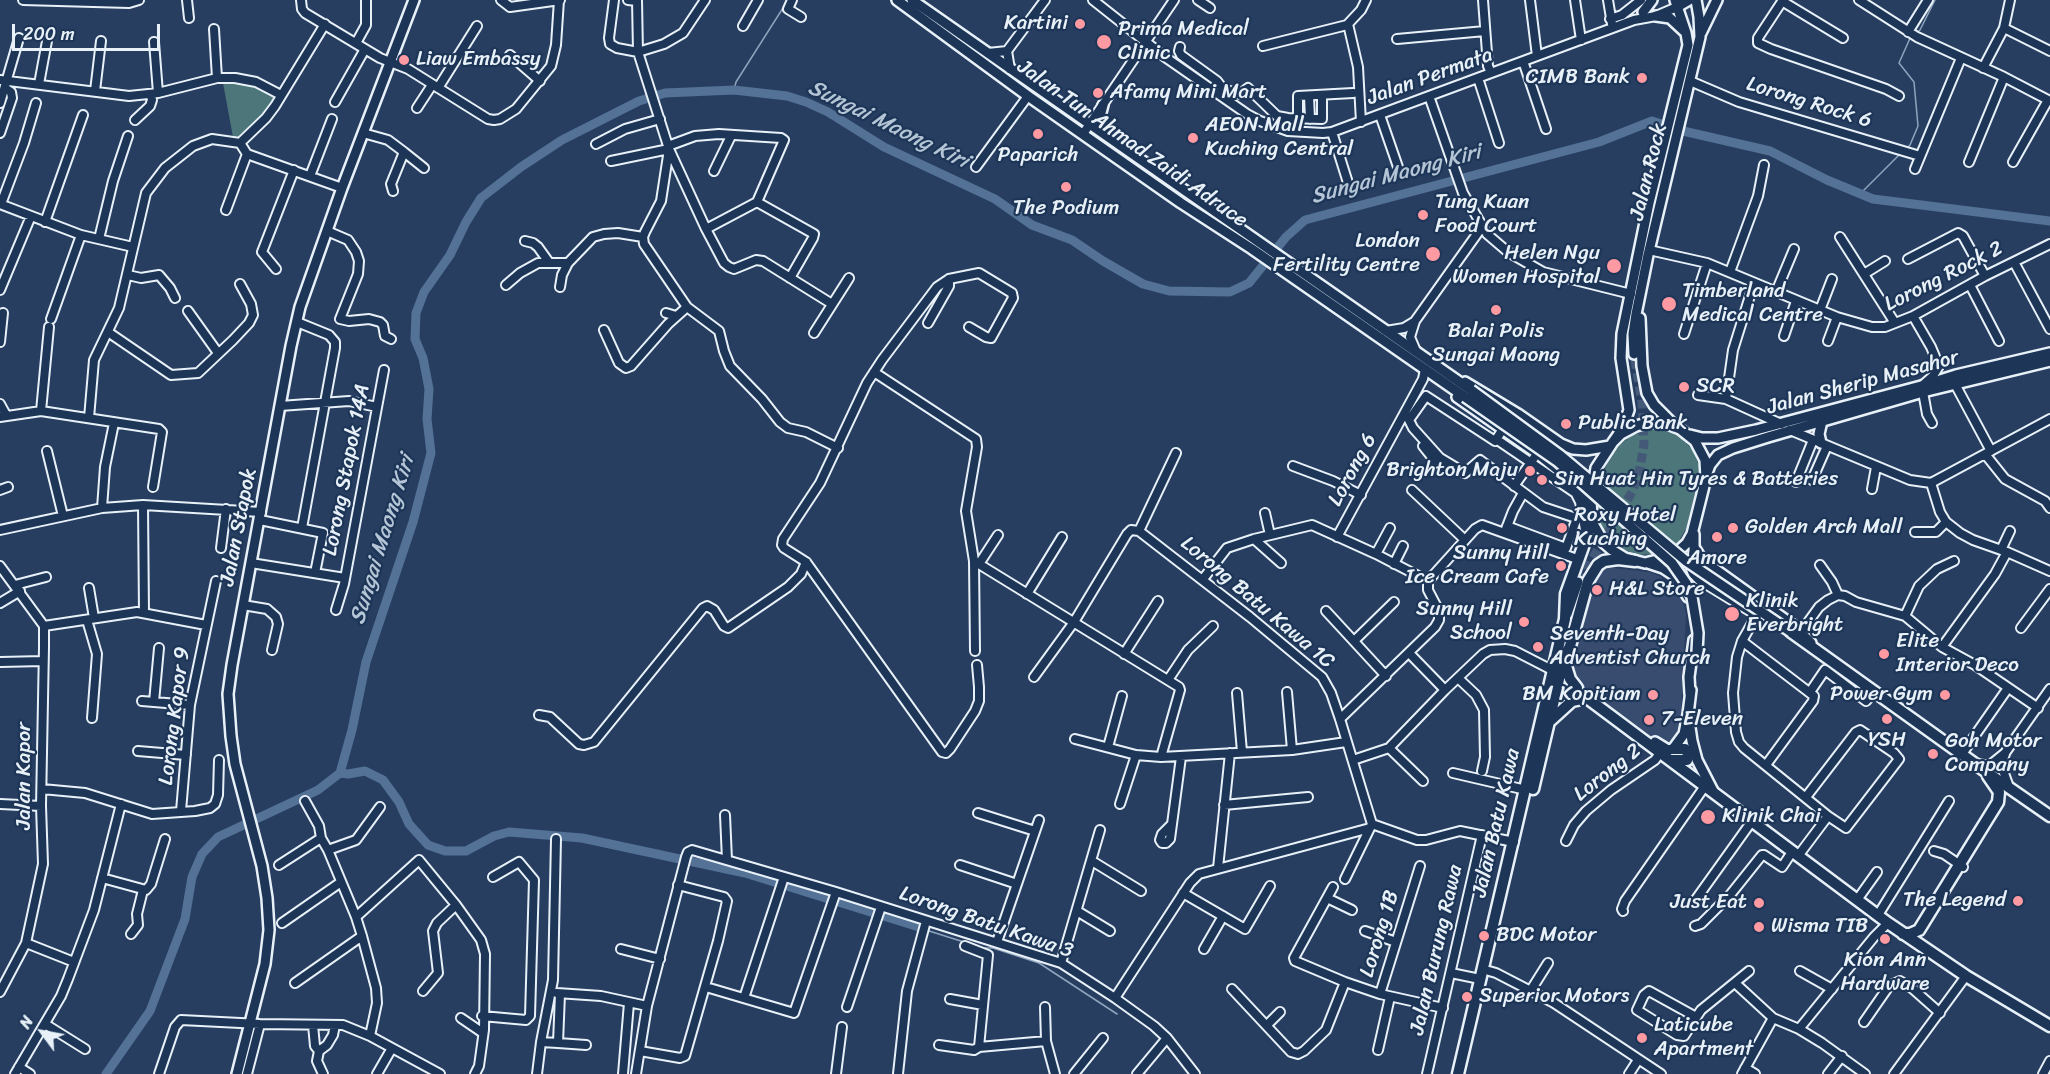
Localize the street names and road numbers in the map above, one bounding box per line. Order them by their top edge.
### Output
street label: Jalan Permata [1364,43,1496,111]
street label: Jalan Tun Ahmad Zaidi Adruce [1012,55,1252,233]
street label: Lorong Rock 6 [1743,72,1875,134]
street label: Jalan Rock [1625,121,1673,223]
street label: Lorong Rock 2 [1881,236,2007,318]
street label: Jalan Sherip Masahor [1764,345,1962,421]
street label: Lorong Stapok 14A [318,382,376,558]
street label: Lorong 6 [1323,429,1383,511]
street label: Jalan Stapok [215,466,263,588]
street label: Lorong Batu Kawa 1C [1175,531,1339,675]
street label: Lorong Kapor 9 [154,645,196,787]
street label: Jalan Kapor [12,722,38,830]
street label: Lorong 2 [1569,739,1647,807]
street label: Jalan Batu Kawa [1468,746,1526,900]
street label: Jalan Burung Rawa [1405,862,1469,1038]
street label: Lorong Batu Kawa 3 [896,881,1076,965]
street label: Lorong 1B [1355,888,1405,980]

